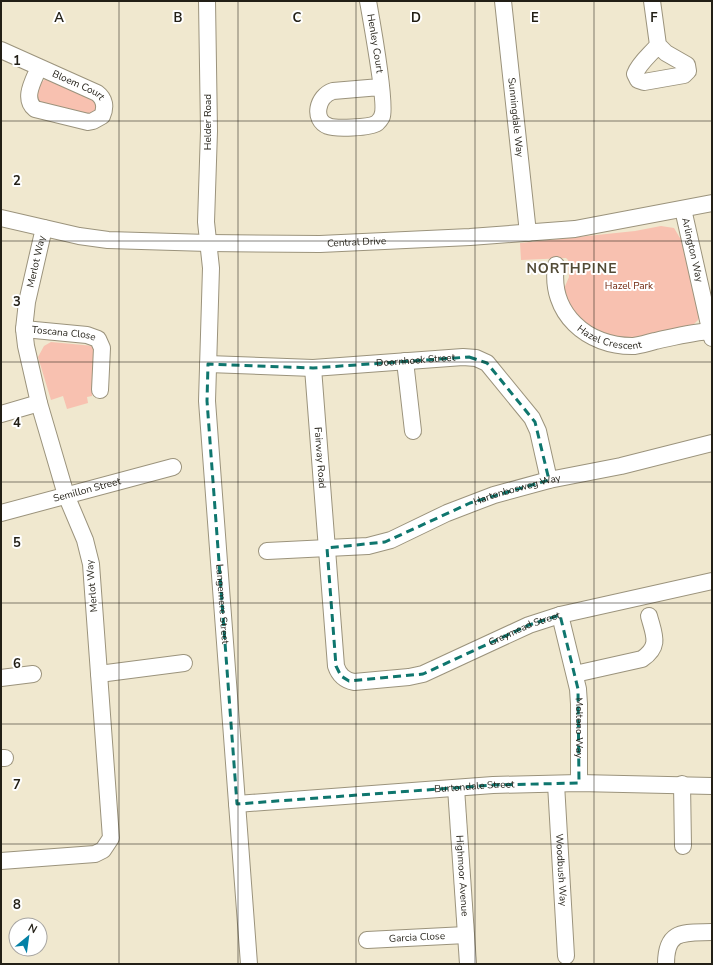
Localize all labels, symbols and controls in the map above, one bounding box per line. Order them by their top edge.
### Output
text: A [54,9,64,27]
text: B [174,9,183,27]
text: C [293,9,302,27]
text: D [411,9,421,27]
text: E [531,9,539,27]
text: F [650,9,658,27]
street label: Henley Court [363,13,387,74]
text: 1 [13,52,21,70]
street label: Bloem Court [50,67,109,103]
street label: Sunningdale Way [504,77,527,159]
street label: Helder Road [201,94,215,150]
text: 2 [13,172,21,190]
street label: Arlington Way [678,216,706,284]
street label: Merlot Way [24,233,49,289]
street label: Central Drive [327,234,386,251]
district label: NORTHPINE [526,259,618,278]
park label: Hazel Park [605,279,654,293]
text: 3 [13,293,21,311]
street label: Hazel Crescent [574,322,643,353]
street label: Toscana Close [31,323,98,345]
street label: Doornhoek Street [376,351,456,370]
text: 4 [13,414,21,432]
street label: Fairway Road [311,427,329,489]
street label: Hartenbosweg Way [471,471,563,509]
street label: Semillon Street [52,474,123,506]
text: 5 [13,534,21,552]
street label: Merlot Way [83,558,101,613]
street label: Langemere Street [212,563,232,645]
street label: Greymead Street [486,608,563,650]
text: 6 [13,655,21,673]
street label: Molteno Way [572,697,586,759]
text: 7 [13,776,21,794]
street label: Burtondale Street [434,777,515,796]
street label: Woodbush Way [552,833,570,907]
street label: Highmoor Avenue [452,835,472,917]
text: 8 [13,896,21,914]
north arrow [8,917,48,957]
text: N [25,920,40,937]
street label: Garcia Close [388,929,445,946]

